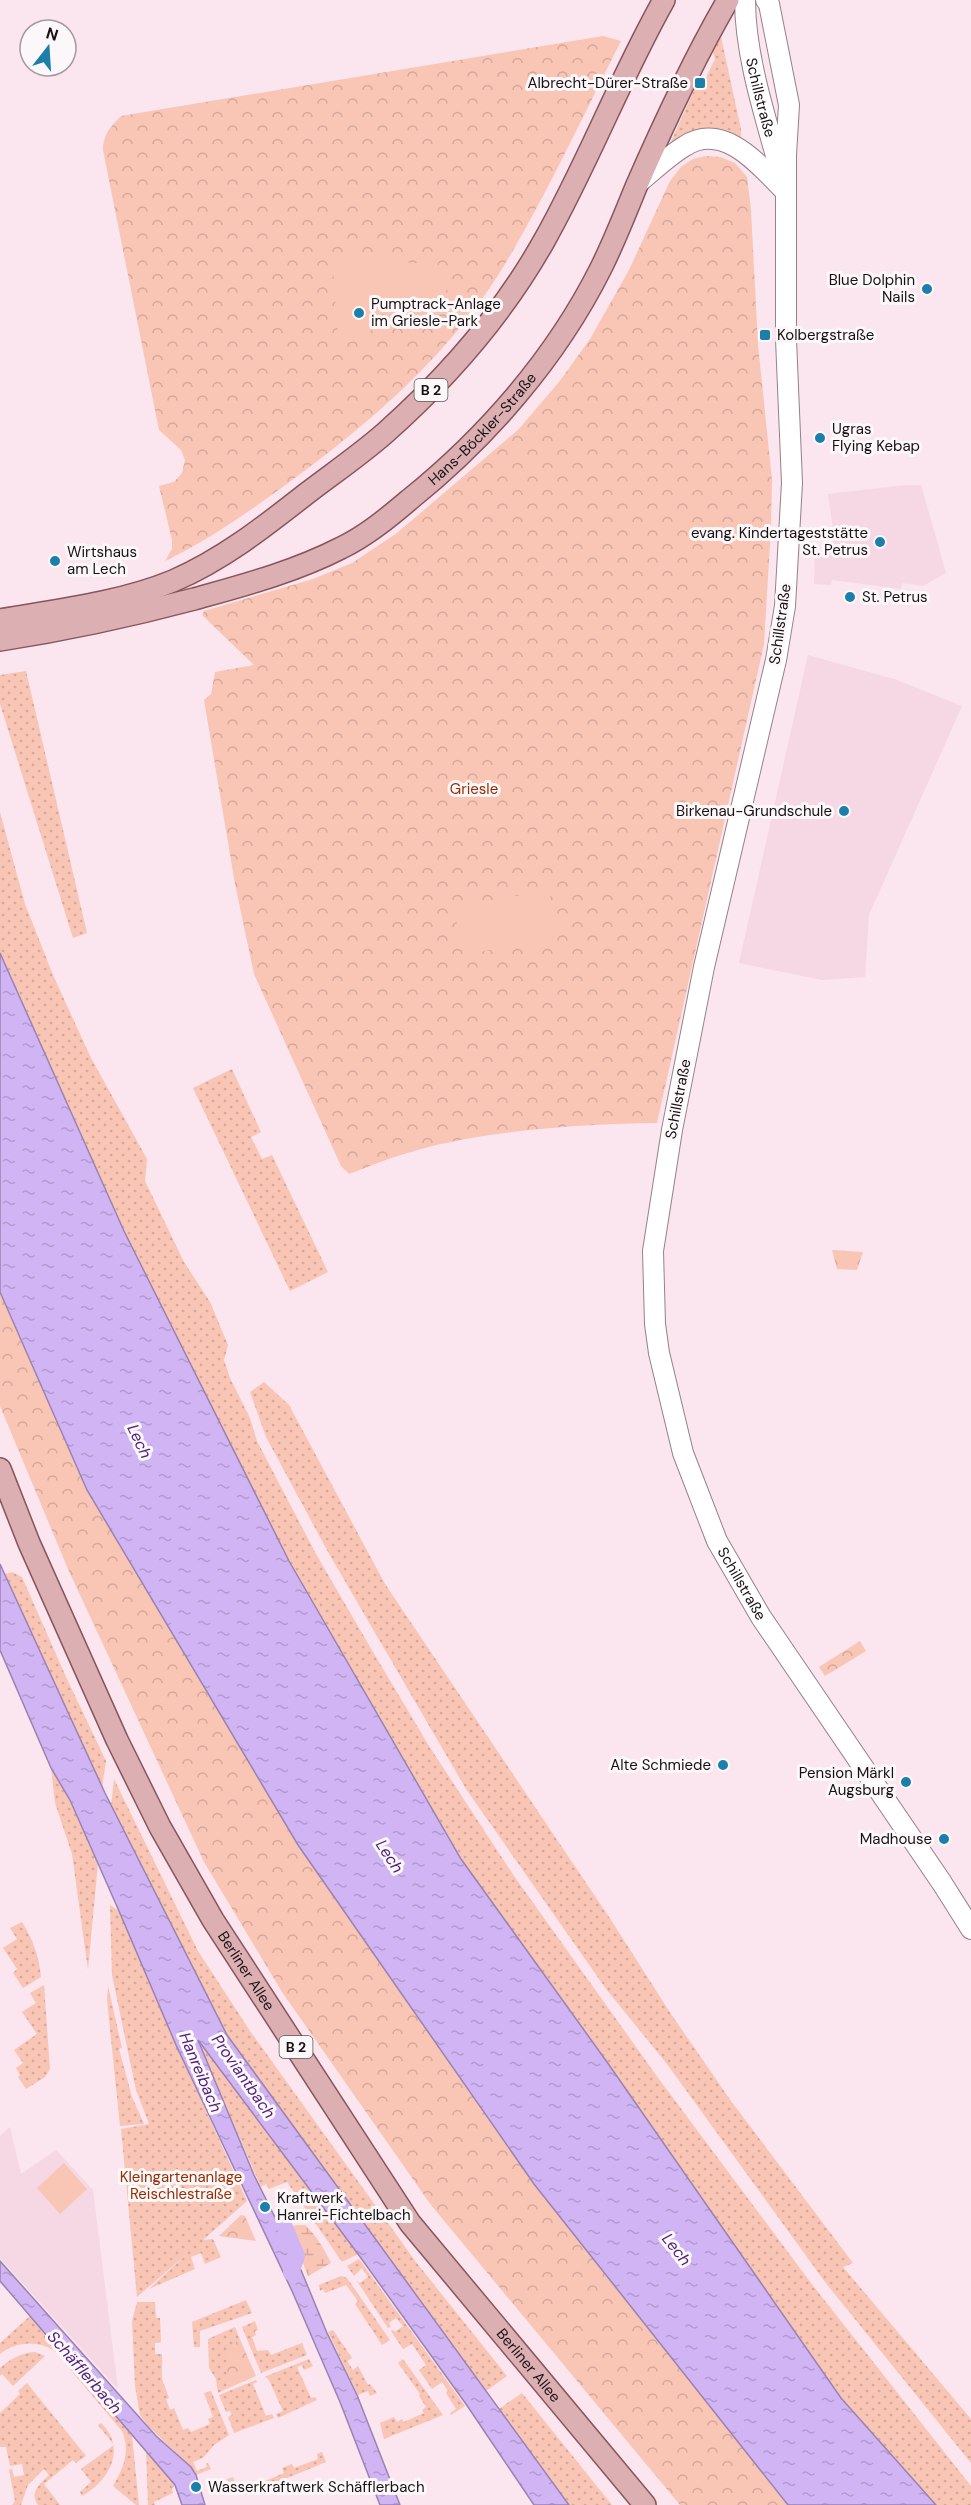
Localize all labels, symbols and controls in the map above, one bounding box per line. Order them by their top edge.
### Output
north arrow [18,18,78,78]
text: N [44,22,61,46]
street label: Schillstraße [741,56,780,140]
place label: Albrecht-Dürer-Straße [527,73,688,93]
marker: Albrecht-Dürer-Straße [693,76,707,90]
place label: Blue Dolphin Nails [829,270,915,307]
marker: Blue Dolphin Nails [920,282,934,296]
place label: Pumptrack-Anlage im Griesle-Park [371,294,501,331]
marker: Pumptrack-Anlage im Griesle-Park [352,306,366,320]
place label: Kolbergstraße [777,325,874,345]
marker: Kolbergstraße [758,328,772,342]
street label: Hans-Böckler-Straße [424,368,541,490]
road number: B 2 [414,379,448,401]
place label: Ugras Flying Kebap [832,419,920,456]
marker: Ugras Flying Kebap [813,431,827,445]
place label: evang. Kindertageststätte St. Petrus [691,523,868,560]
marker: evang. Kindertageststätte St. Petrus [873,535,887,549]
place label: Wirtshaus am Lech [67,542,137,579]
marker: Wirtshaus am Lech [48,554,62,568]
street label: Schillstraße [764,582,796,666]
place label: St. Petrus [862,587,928,607]
marker: St. Petrus [843,590,857,604]
park label: Griesle [450,779,498,799]
place label: Birkenau-Grundschule [676,801,832,821]
marker: Birkenau-Grundschule [837,804,851,818]
street label: Schillstraße [660,1057,696,1141]
water label: Lech [122,1421,157,1462]
street label: Schillstraße [713,1544,771,1624]
place label: Alte Schmiede [610,1755,711,1775]
marker: Alte Schmiede [716,1758,730,1772]
place label: Pension Märkl Augsburg [799,1763,894,1800]
marker: Pension Märkl Augsburg [899,1775,913,1789]
place label: Madhouse [860,1829,932,1849]
marker: Madhouse [937,1832,951,1846]
water label: Lech [371,1836,408,1877]
street label: Berliner Allee [213,1927,279,2014]
water label: Hanreibach [174,2029,227,2115]
water label: Proviantbach [207,2030,280,2122]
road number: B 2 [280,2036,312,2058]
park label: Kleingartenanlage Reischlestraße [120,2167,242,2204]
place label: Kraftwerk Hanrei-Fichtelbach [277,2188,411,2225]
marker: Kraftwerk Hanrei-Fichtelbach [258,2200,272,2214]
water label: Lech [657,2229,696,2270]
street label: Berliner Allee [492,2324,565,2407]
water label: Schäfflerbach [43,2326,126,2418]
place label: Wasserkraftwerk Schäfflerbach [208,2477,425,2497]
marker: Wasserkraftwerk Schäfflerbach [189,2480,203,2494]

